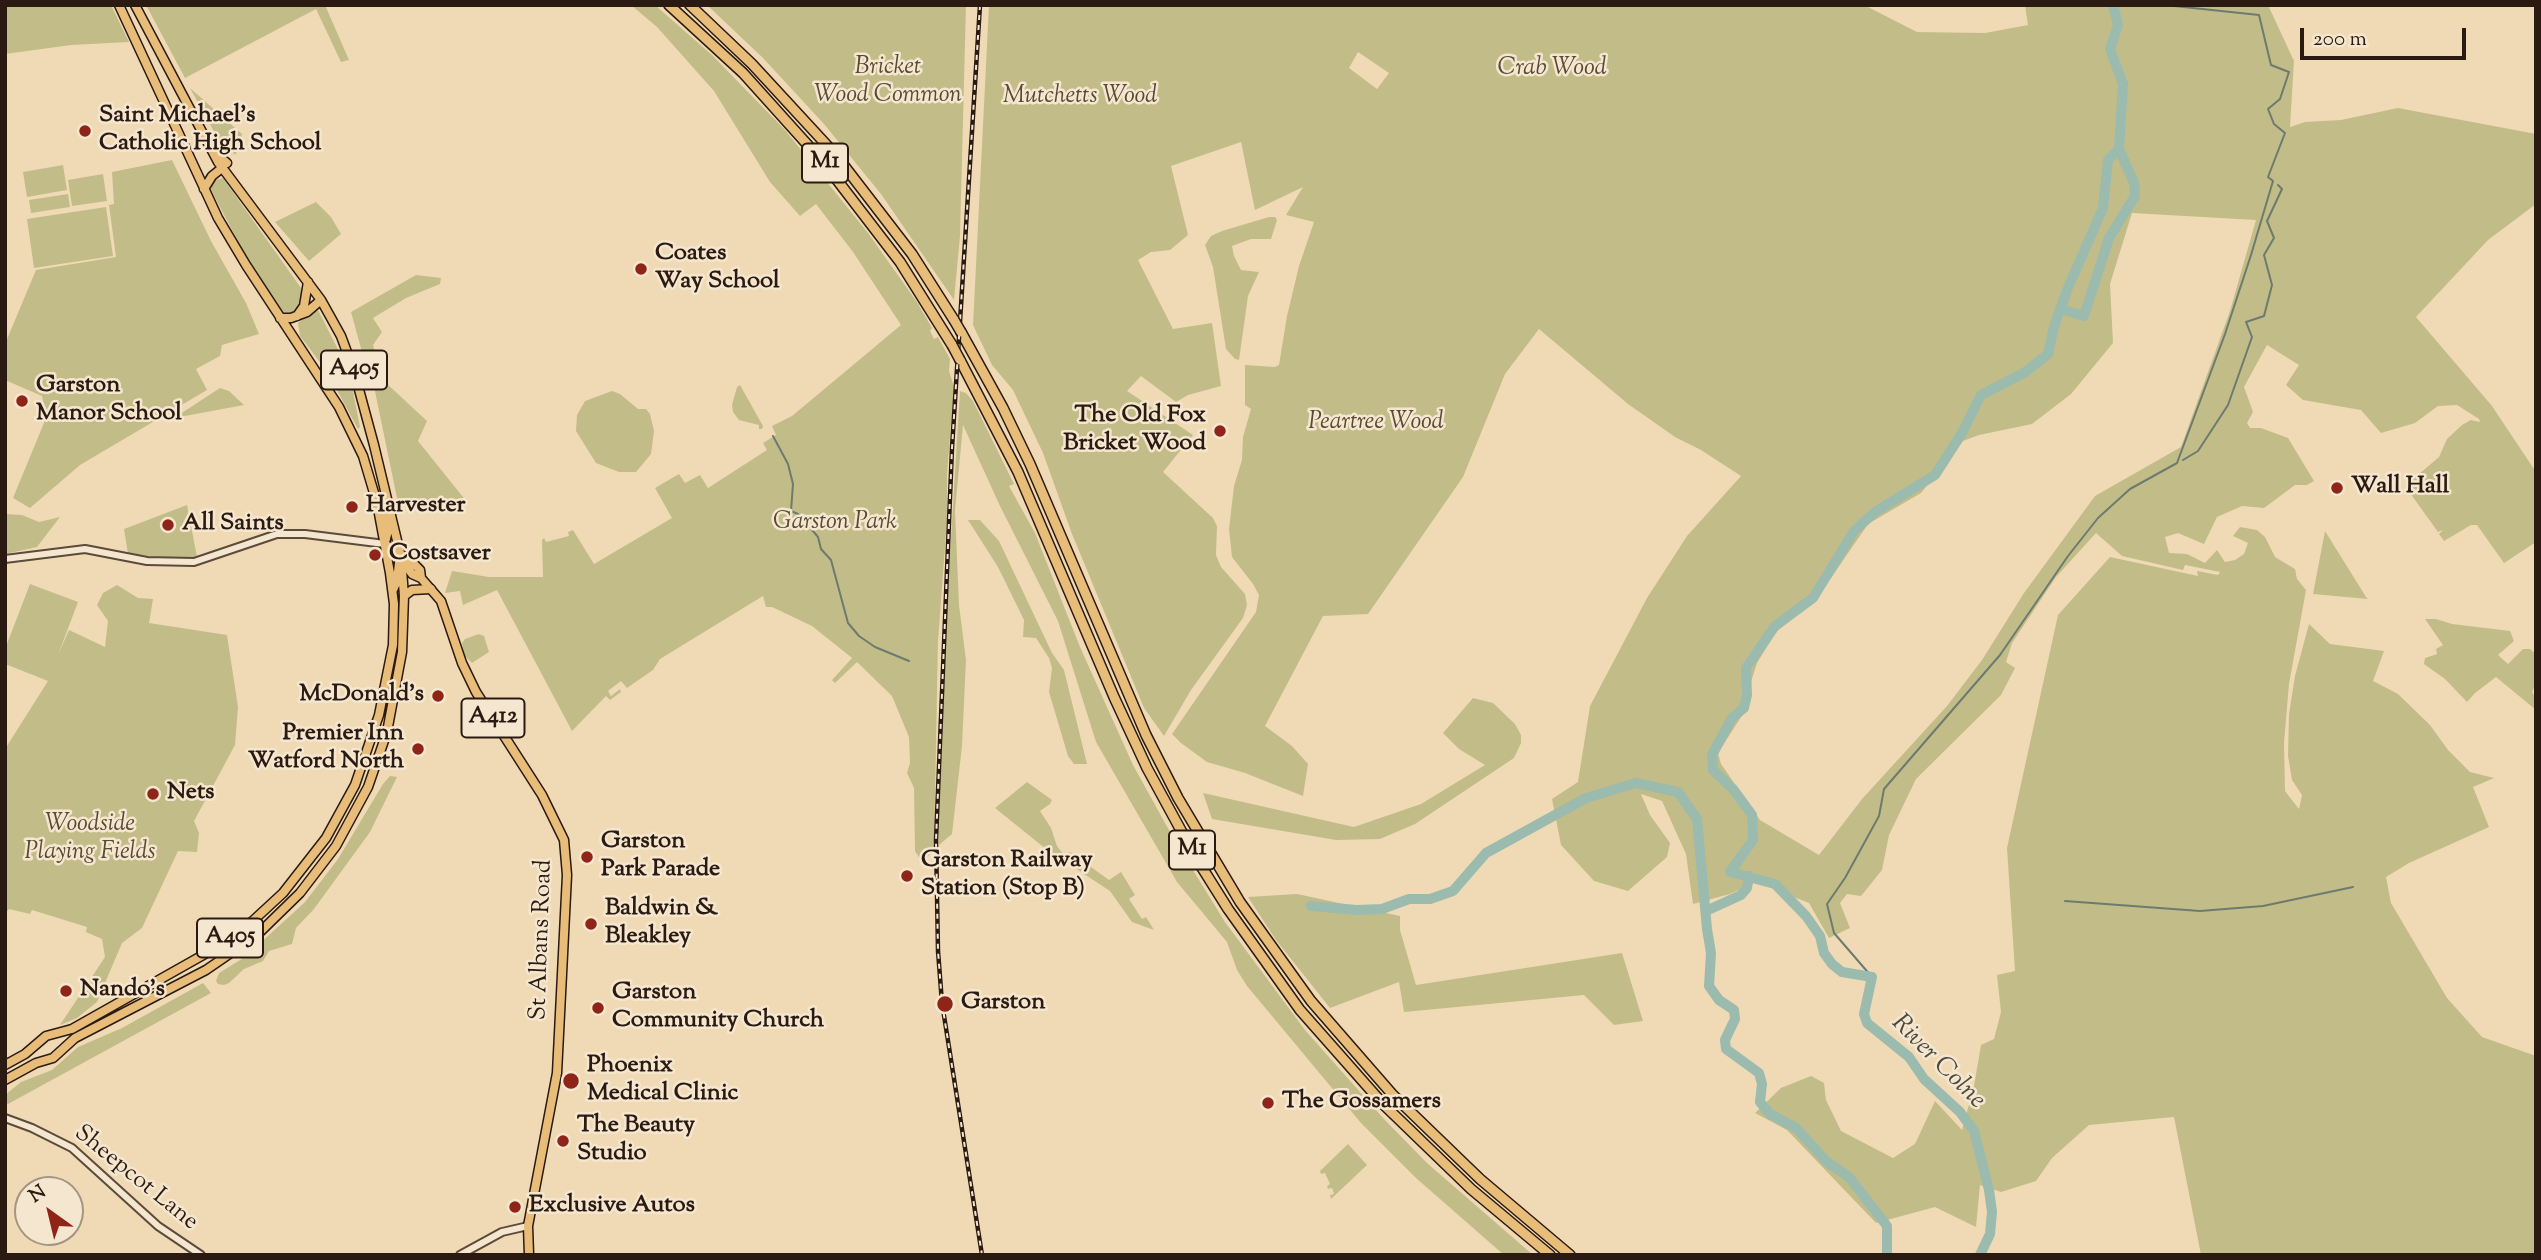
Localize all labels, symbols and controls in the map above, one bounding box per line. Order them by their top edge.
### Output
scale bar [2303,14,2469,58]
text: 200 m [2313,25,2367,55]
park label: Bricket Wood Common [814,55,962,111]
park label: Crab Wood [1497,56,1607,84]
park label: Mutchetts Wood [1003,84,1157,112]
place label: Saint Michael's Catholic High School [99,103,322,159]
marker: Saint Michael's Catholic High School [77,123,93,139]
road number: M1 [802,144,848,182]
place label: Coates Way School [655,241,780,297]
marker: Coates Way School [633,261,649,277]
road number: A405 [321,350,387,390]
place label: Garston Manor School [36,373,182,429]
marker: Garston Manor School [14,393,30,409]
place label: The Old Fox Bricket Wood [1063,403,1206,459]
park label: Peartree Wood [1308,410,1444,438]
marker: The Old Fox Bricket Wood [1212,423,1228,439]
place label: Wall Hall [2351,474,2449,502]
marker: Wall Hall [2329,480,2345,496]
place label: Harvester [366,493,466,521]
marker: Harvester [344,499,360,515]
park label: Garston Park [773,510,897,538]
place label: All Saints [182,511,284,539]
marker: All Saints [160,517,176,533]
place label: Costsaver [389,541,491,569]
marker: Costsaver [367,547,383,563]
place label: McDonald's [299,682,424,710]
marker: McDonald's [430,688,446,704]
road number: A412 [462,698,524,738]
place label: Premier Inn Watford North [248,721,404,777]
marker: Premier Inn Watford North [410,741,426,757]
place label: Nets [167,780,215,808]
marker: Nets [145,786,161,802]
park label: Woodside Playing Fields [24,812,156,868]
place label: Garston Park Parade [601,829,720,885]
road number: M1 [1169,830,1215,870]
place label: Garston Railway Station (Stop B) [921,848,1093,904]
marker: Garston Park Parade [579,849,595,865]
street label: St Albans Road [526,859,560,1021]
marker: Garston Railway Station (Stop B) [899,868,915,884]
place label: Baldwin & Bleakley [605,896,718,952]
marker: Baldwin & Bleakley [583,916,599,932]
road number: A405 [197,918,263,958]
place label: Nando's [80,977,165,1005]
place label: Garston Community Church [612,980,824,1036]
marker: Nando's [58,983,74,999]
place label: Garston [961,990,1045,1018]
marker: Garston [935,994,955,1014]
marker: Garston Community Church [590,1000,606,1016]
water label: River Colne [1883,1009,1991,1117]
place label: Phoenix Medical Clinic [587,1053,738,1109]
marker: Phoenix Medical Clinic [561,1071,581,1091]
place label: The Gossamers [1282,1089,1441,1117]
marker: The Gossamers [1260,1095,1276,1111]
place label: The Beauty Studio [577,1113,695,1169]
street label: Sheepcot Lane [67,1120,203,1238]
marker: The Beauty Studio [555,1133,571,1149]
north arrow [14,1176,84,1246]
text: N [24,1179,52,1210]
place label: Exclusive Autos [529,1193,695,1221]
marker: Exclusive Autos [507,1199,523,1215]

